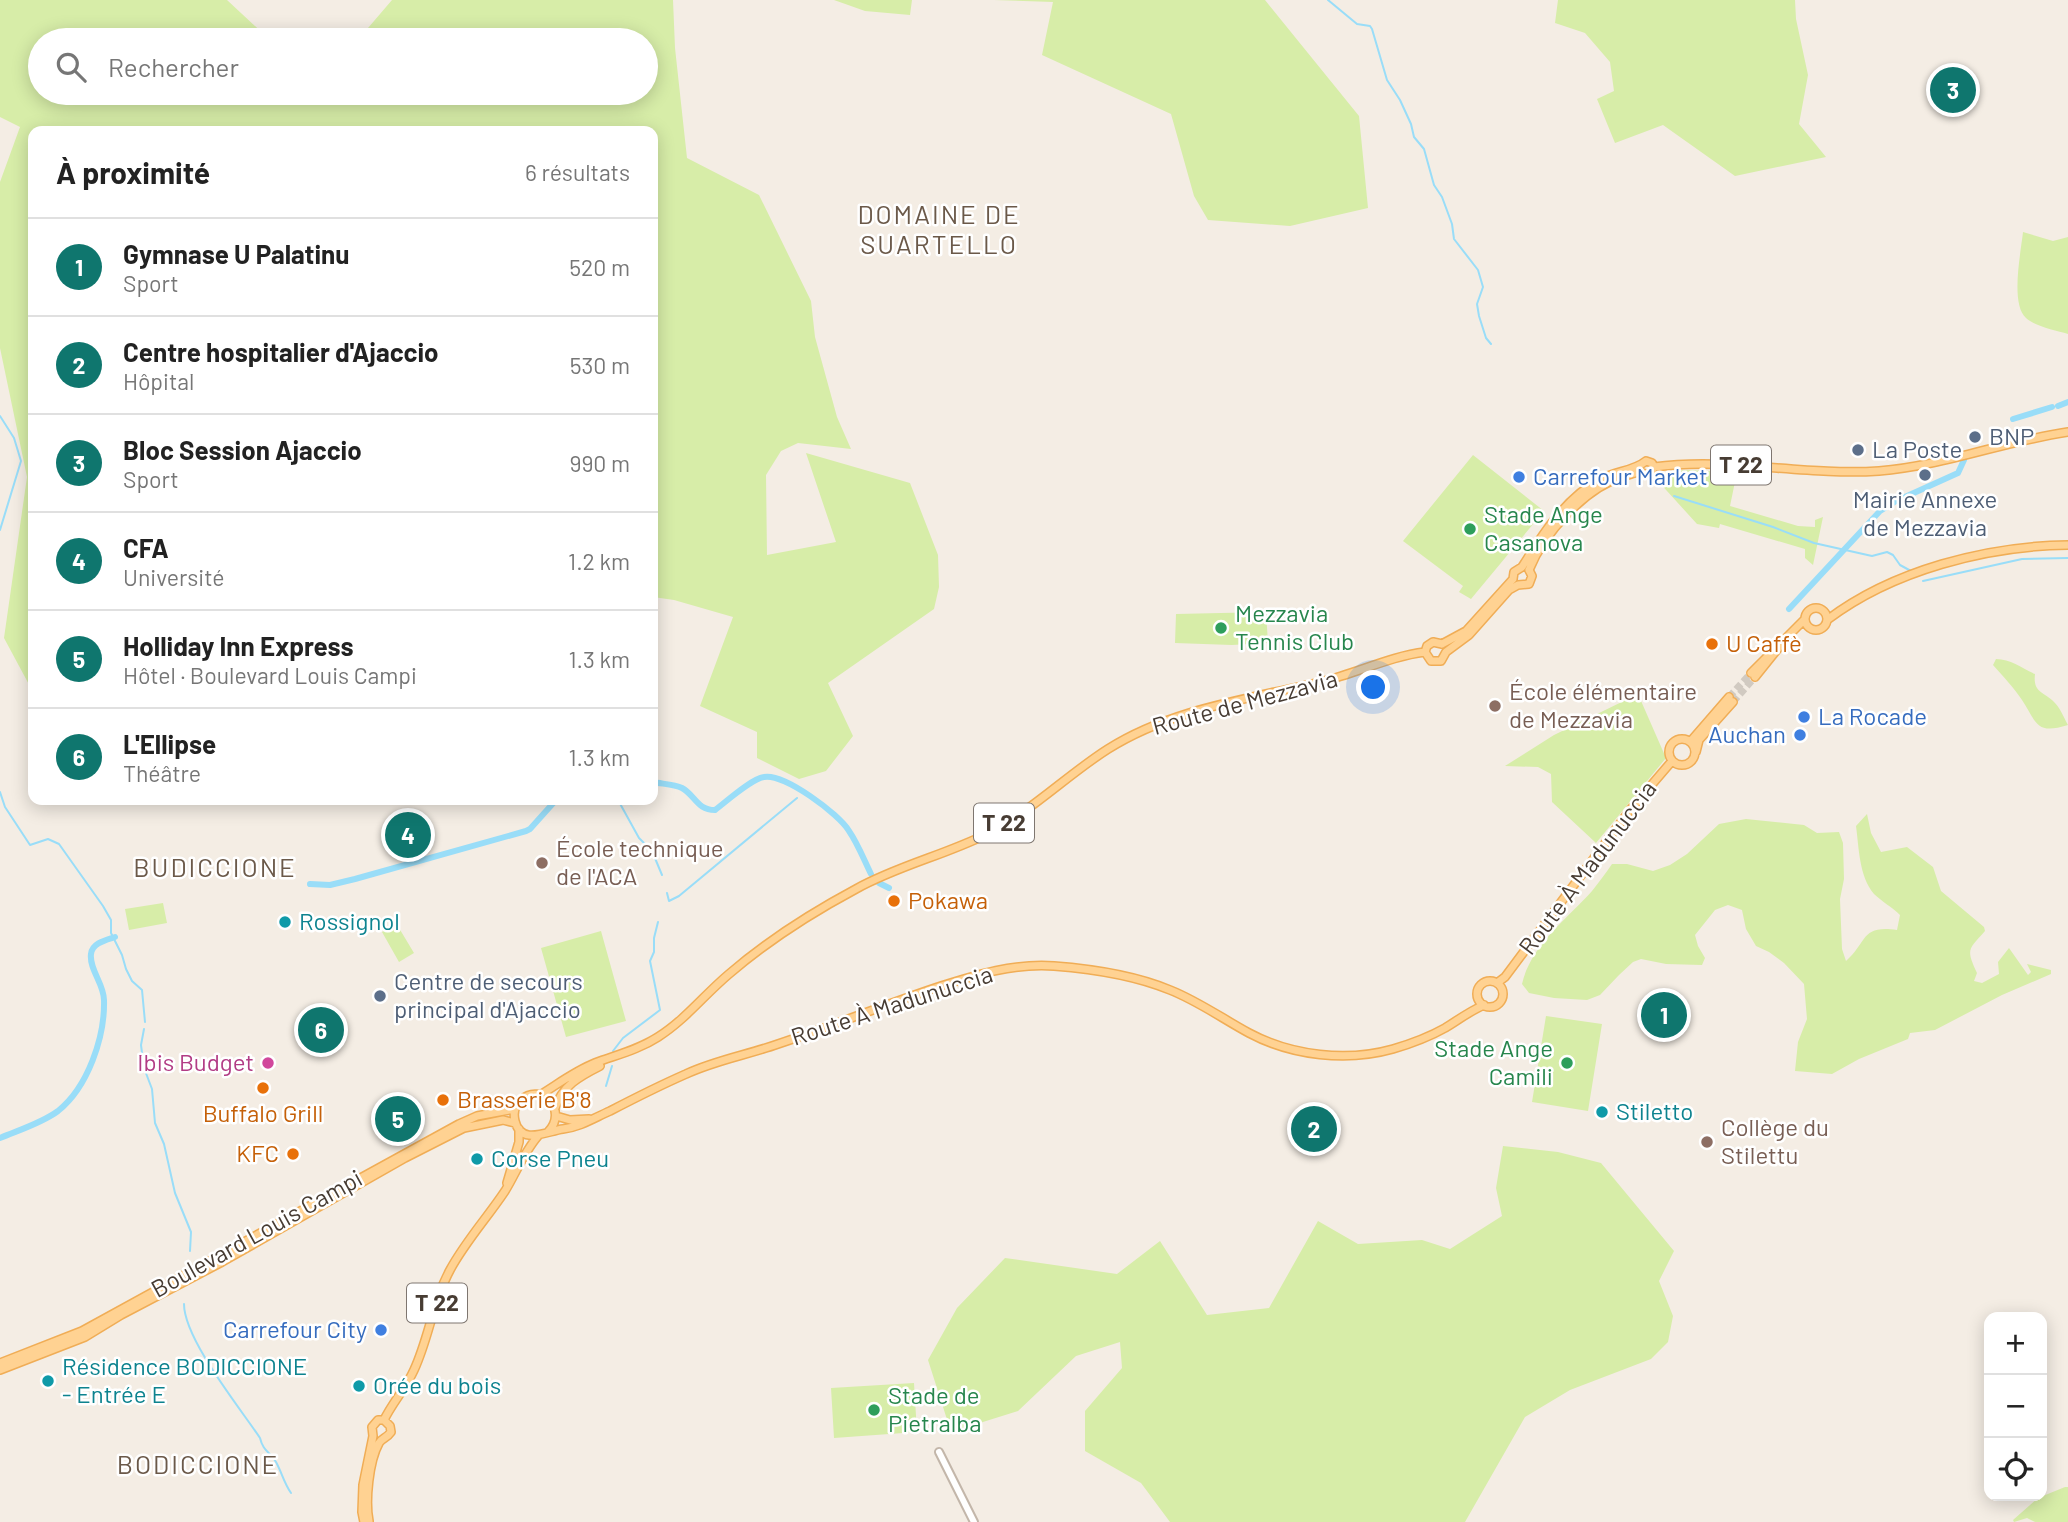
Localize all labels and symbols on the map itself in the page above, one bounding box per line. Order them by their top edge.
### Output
pin: 3 [1930,64,1976,116]
district label: DOMAINE DE SUARTELLO [857,198,1021,259]
place label: BNP [1989,421,2034,450]
marker: BNP [1967,429,1983,445]
place label: La Poste [1872,434,1962,463]
marker: La Poste [1850,442,1866,458]
road number: T 22 [1711,446,1771,485]
place label: Carrefour Market [1533,461,1708,490]
marker: Mairie Annexe de Mezzavia [1917,467,1933,483]
marker: Carrefour Market [1511,469,1527,485]
place label: Mairie Annexe de Mezzavia [1853,484,1997,541]
place label: Stade Ange Casanova [1484,499,1603,556]
marker: Stade Ange Casanova [1462,521,1478,537]
place label: Mezzavia Tennis Club [1235,598,1354,655]
marker: Mezzavia Tennis Club [1213,620,1229,636]
place label: U Caffè [1726,628,1802,657]
marker: U Caffè [1704,636,1720,652]
street label: Route de Mezzavia [1149,663,1340,740]
your location [1356,670,1390,704]
place label: École élémentaire de Mezzavia [1509,676,1697,733]
marker: École élémentaire de Mezzavia [1487,698,1503,714]
place label: La Rocade [1818,701,1927,730]
marker: La Rocade [1796,709,1812,725]
place label: Auchan [1708,719,1786,748]
marker: Auchan [1792,727,1808,743]
street label: Route À Madunuccia [1512,774,1662,960]
road number: T 22 [974,804,1034,842]
pin: 4 [385,809,431,861]
place label: École technique de l'ACA [556,833,724,890]
district label: BUDICCIONE [133,851,297,882]
marker: École technique de l'ACA [534,855,550,871]
place label: Pokawa [908,885,988,914]
marker: Pokawa [886,893,902,909]
place label: Rossignol [299,906,400,935]
marker: Rossignol [277,914,293,930]
street label: Route À Madunuccia [787,958,996,1051]
place label: Centre de secours principal d'Ajaccio [394,966,583,1023]
marker: Centre de secours principal d'Ajaccio [372,988,388,1004]
pin: 1 [1641,989,1687,1041]
pin: 6 [298,1004,344,1056]
place label: Stade Ange Camili [1434,1033,1553,1090]
place label: Ibis Budget [137,1047,254,1076]
marker: Ibis Budget [260,1055,276,1071]
marker: Stade Ange Camili [1559,1055,1575,1071]
marker: Buffalo Grill [255,1080,271,1096]
place label: Brasserie B'8 [457,1084,592,1113]
marker: Brasserie B'8 [435,1092,451,1108]
pin: 5 [375,1093,421,1145]
place label: Stiletto [1616,1096,1693,1125]
place label: Buffalo Grill [203,1098,323,1127]
pin: 2 [1291,1103,1337,1155]
marker: Stiletto [1594,1104,1610,1120]
place label: Collège du Stilettu [1721,1112,1829,1169]
marker: Collège du Stilettu [1699,1134,1715,1150]
place label: KFC [236,1138,279,1167]
place label: Corse Pneu [491,1143,609,1172]
marker: KFC [285,1146,301,1162]
marker: Corse Pneu [469,1151,485,1167]
street label: Boulevard Louis Campi [146,1163,367,1303]
road number: T 22 [407,1284,467,1322]
place label: Carrefour City [223,1314,367,1343]
marker: Carrefour City [373,1322,389,1338]
place label: Résidence BODICCIONE - Entrée E [62,1351,307,1408]
place label: Orée du bois [373,1370,501,1399]
marker: Résidence BODICCIONE - Entrée E [40,1373,56,1389]
marker: Orée du bois [351,1378,367,1394]
place label: Stade de Pietralba [888,1380,982,1437]
marker: Stade de Pietralba [866,1402,882,1418]
district label: BODICCIONE [117,1448,279,1479]

